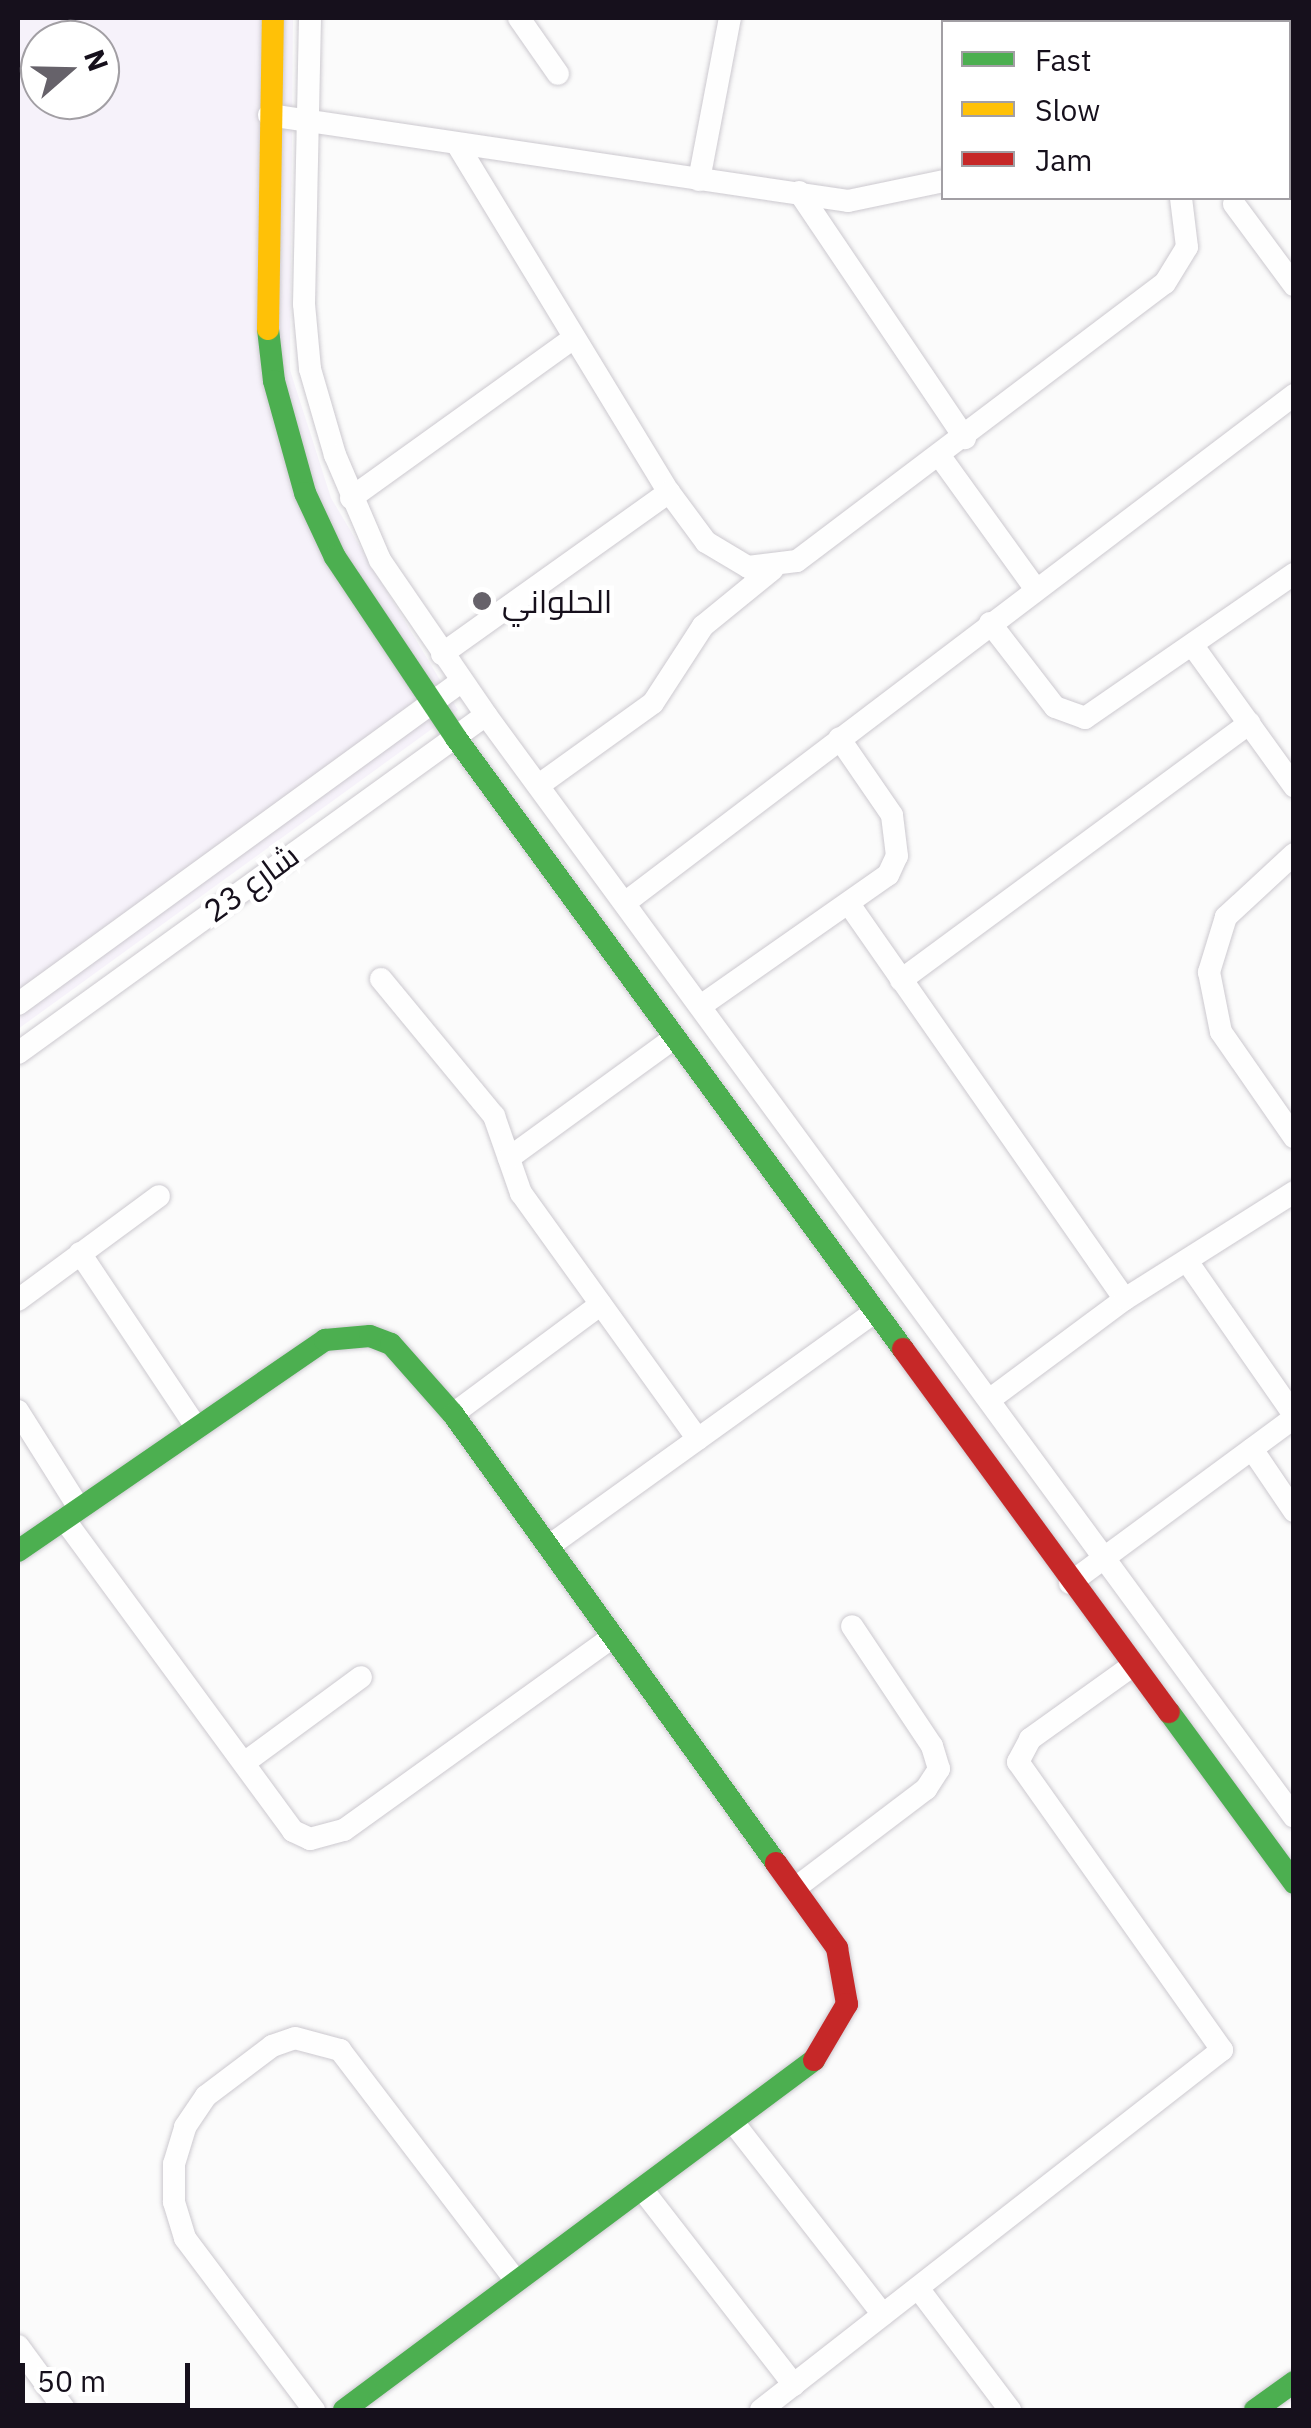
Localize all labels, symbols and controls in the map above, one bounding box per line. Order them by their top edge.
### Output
north arrow [20,20,120,120]
legend [941,20,1291,200]
text: Fast [1035,40,1092,79]
text: N [76,44,118,76]
text: Slow [1035,90,1100,129]
text: Jam [1035,140,1093,179]
place label: الحلواني [502,582,612,620]
marker: الحلواني [471,590,493,612]
street label: شارع 23 [196,836,306,930]
scale bar [25,2343,195,2405]
text: 50 m [37,2361,106,2400]

